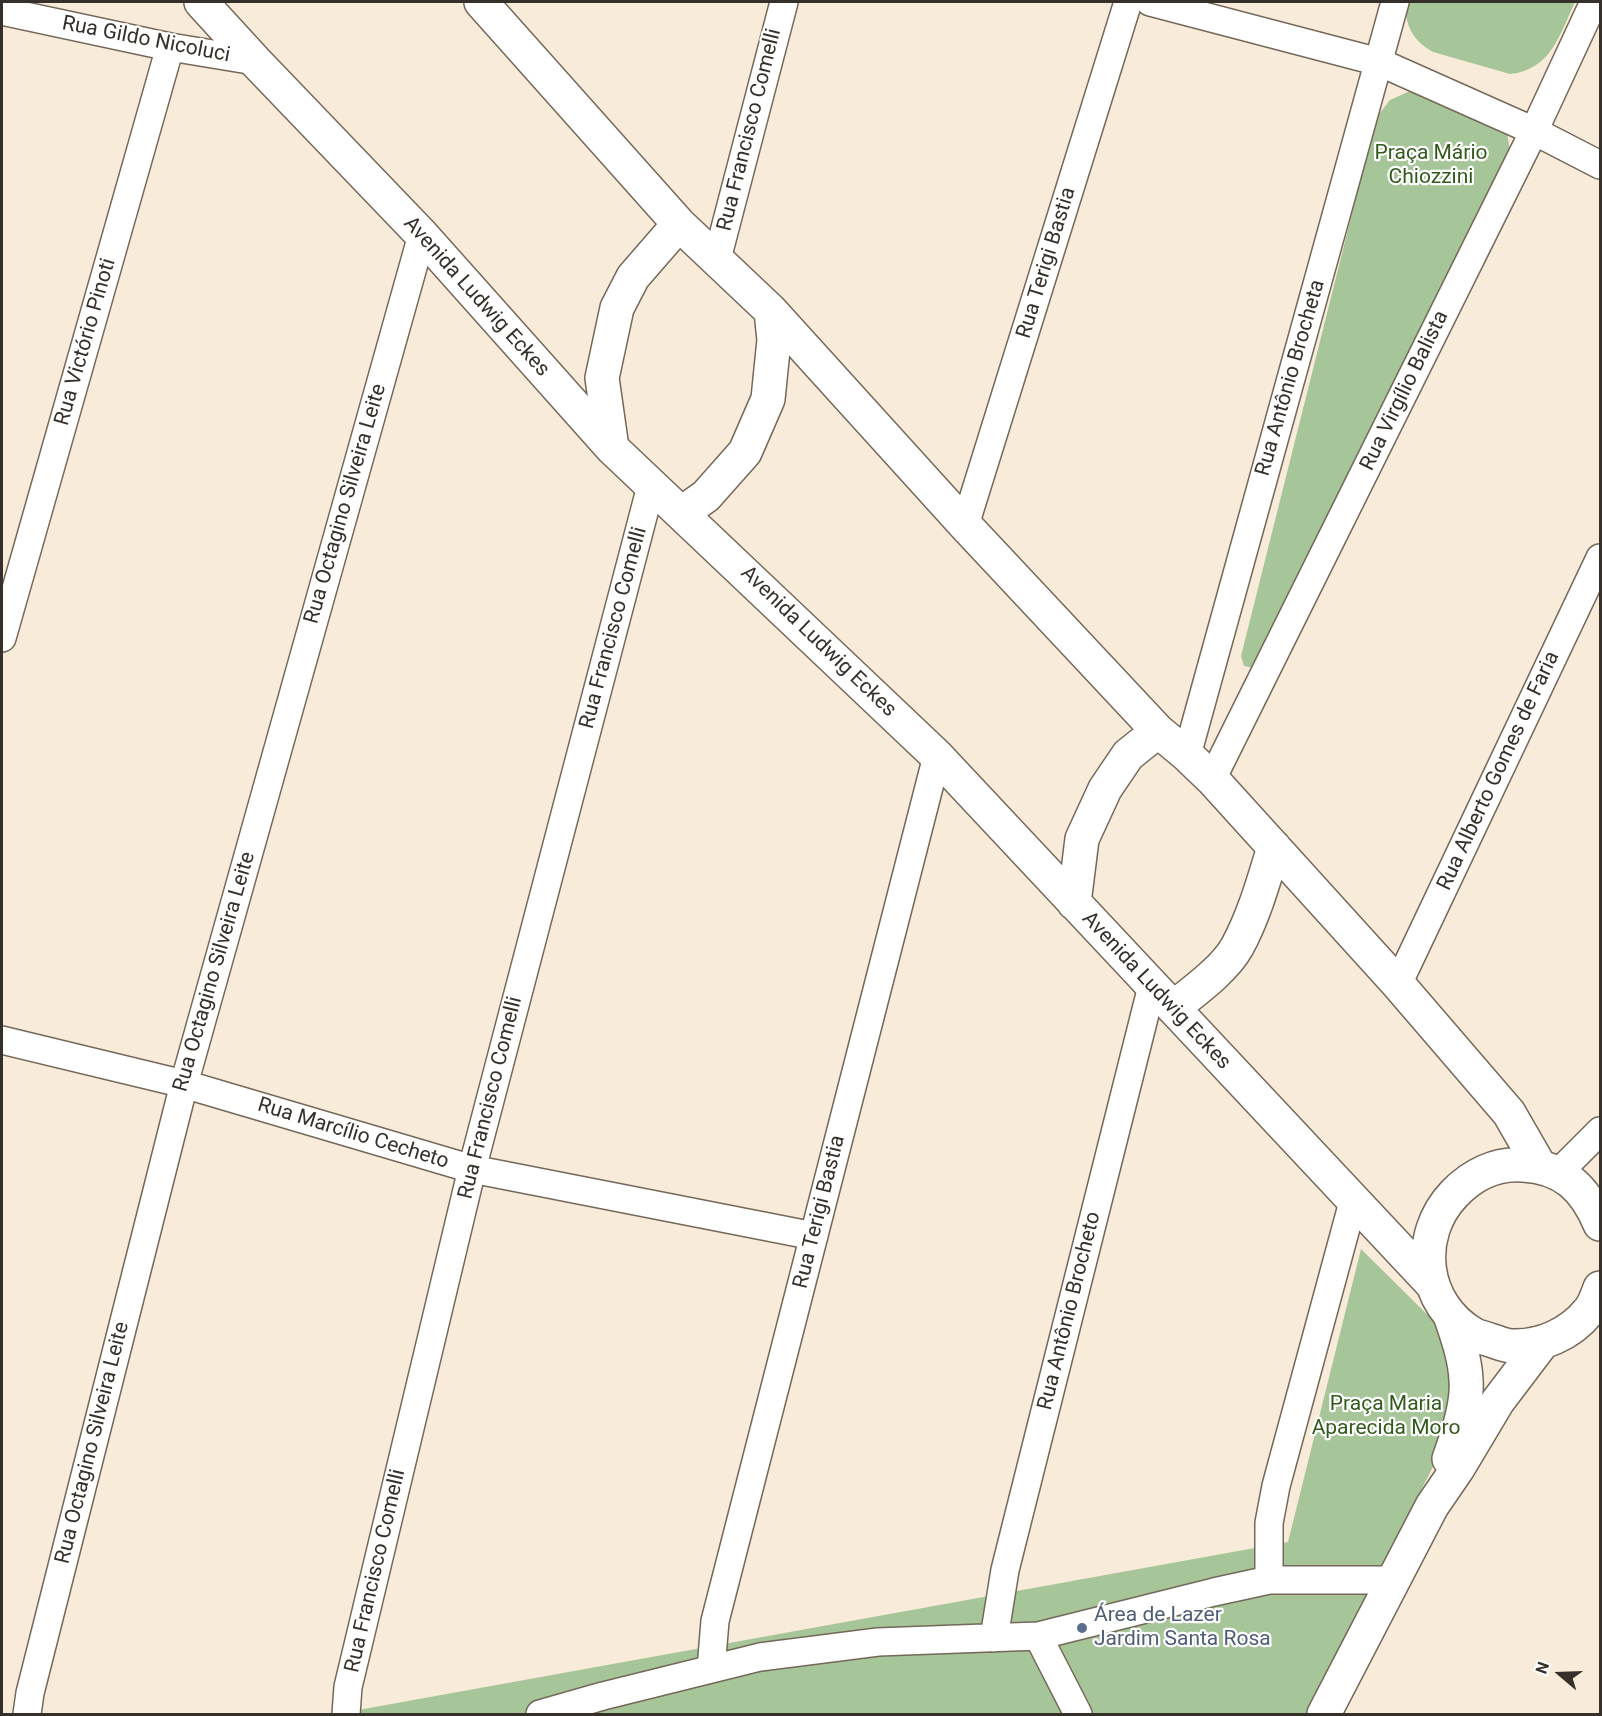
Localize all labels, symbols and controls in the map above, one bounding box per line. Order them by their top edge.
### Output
street label: Rua Gildo Nicoluci [60,11,232,69]
street label: Rua Francisco Comelli [713,26,787,234]
park label: Praça Mário Chiozzini [1375,141,1487,191]
street label: Rua Terigi Bastia [1012,184,1082,342]
street label: Avenida Ludwig Eckes [397,212,555,382]
street label: Rua Victório Pinoti [50,256,122,428]
street label: Rua Antônio Brocheta [1251,277,1331,479]
street label: Rua Virgílio Balista [1355,307,1455,475]
street label: Rua Octagino Silveira Leite [300,381,392,627]
street label: Rua Francisco Comelli [575,524,653,732]
street label: Avenida Ludwig Eckes [735,561,901,723]
street label: Rua Alberto Gomes de Faria [1432,648,1566,894]
street label: Rua Octagino Silveira Leite [169,849,261,1095]
street label: Avenida Ludwig Eckes [1076,907,1236,1075]
street label: Rua Francisco Comelli [454,994,528,1202]
street label: Rua Marcílio Cecheto [254,1093,452,1175]
street label: Rua Terigi Bastia [789,1133,851,1291]
street label: Rua Antônio Brocheto [1033,1209,1107,1413]
street label: Rua Octagino Silveira Leite [51,1319,135,1567]
park label: Praça Maria Aparecida Moro [1312,1392,1460,1442]
street label: Rua Francisco Comelli [340,1467,412,1675]
place label: Área de Lazer Jardim Santa Rosa [1094,1603,1271,1653]
marker: Área de Lazer Jardim Santa Rosa [1075,1621,1089,1635]
north arrow [1530,1644,1590,1704]
text: N [1532,1660,1553,1676]

